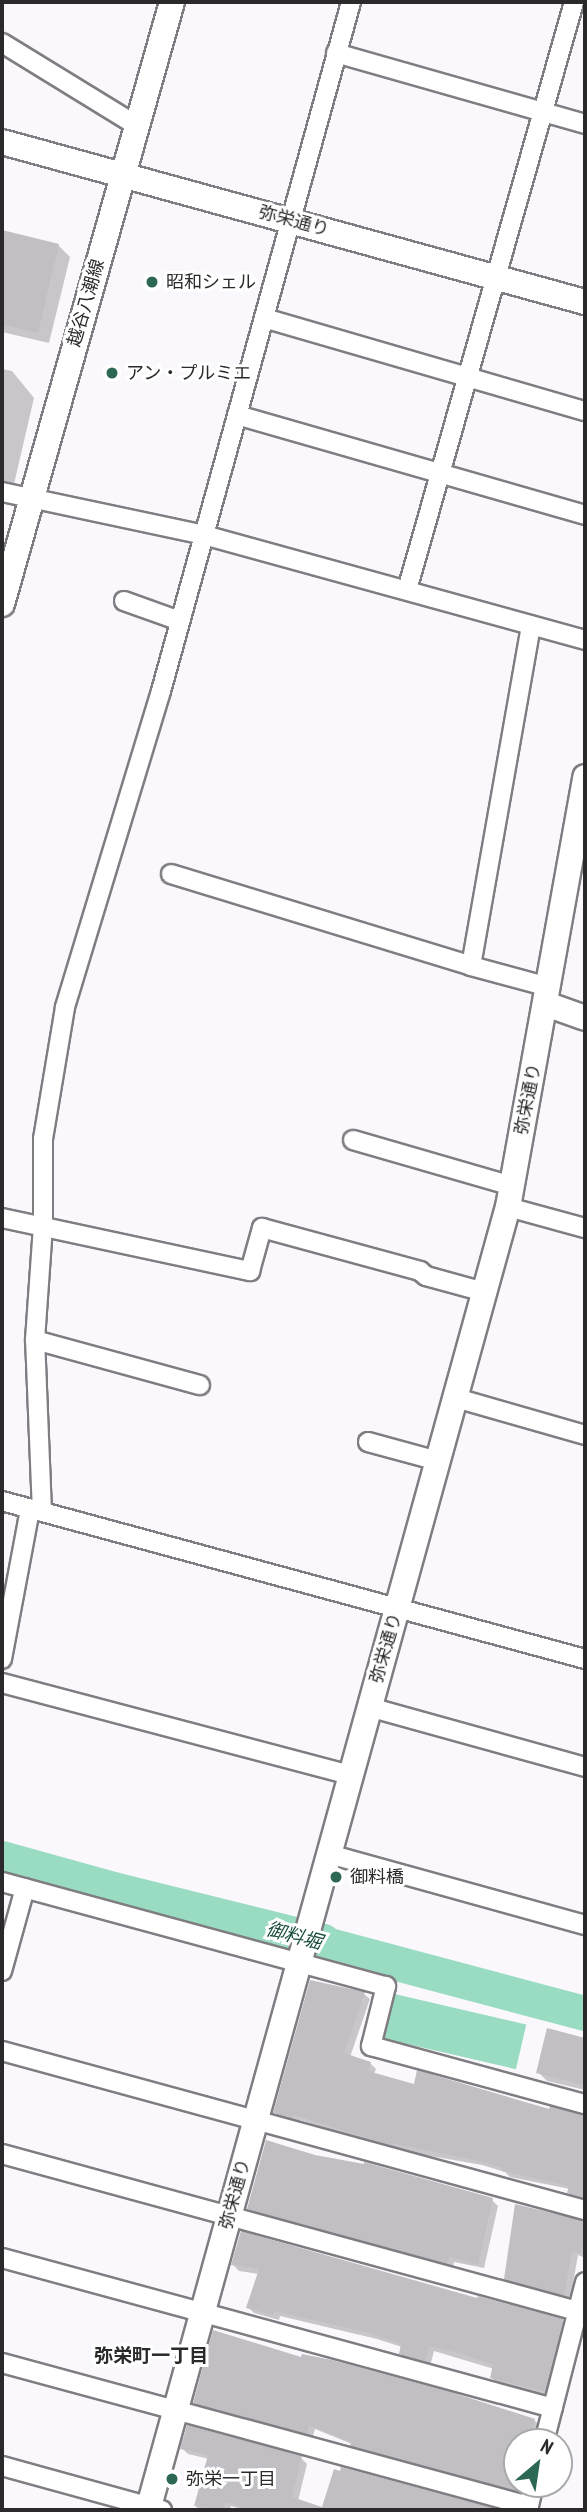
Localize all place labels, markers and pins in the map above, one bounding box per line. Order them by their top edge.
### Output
place label: 昭和シェル [166,271,256,293]
marker: 昭和シェル [144,274,160,290]
place label: アン・プルミエ [126,362,252,384]
marker: アン・プルミエ [104,365,120,381]
place label: 御料橋 [350,1866,404,1888]
marker: 御料橋 [328,1869,344,1885]
place label: 弥栄一丁目 [186,2468,276,2490]
marker: 弥栄一丁目 [164,2471,180,2487]

